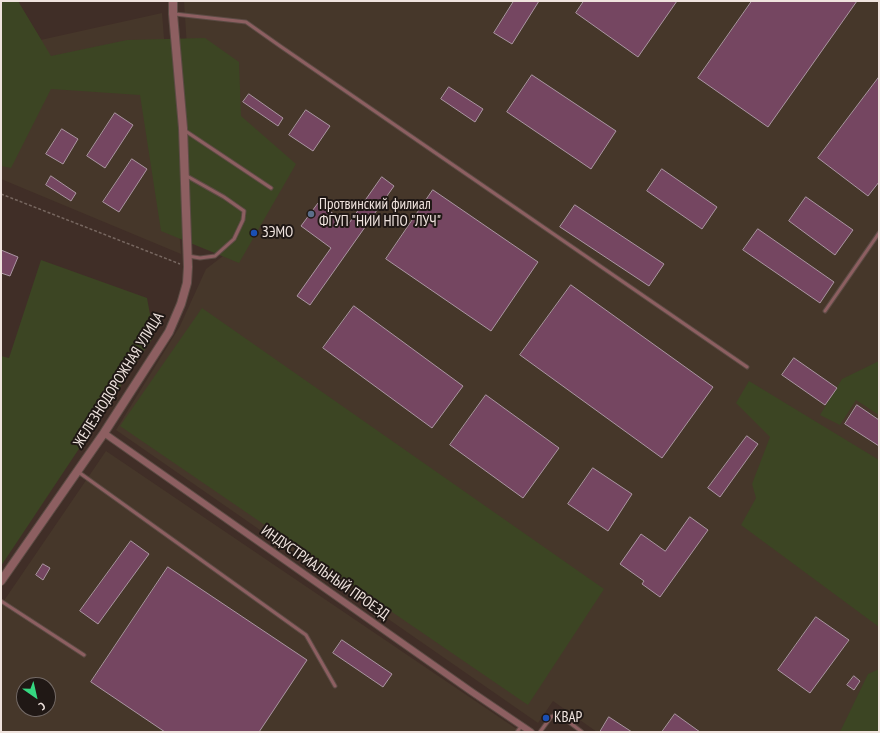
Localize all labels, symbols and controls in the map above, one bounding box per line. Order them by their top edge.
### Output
place label: Протвинский филиал ФГУП "НИИ НПО "ЛУЧ" [319,196,441,231]
marker: Протвинский филиал ФГУП "НИИ НПО "ЛУЧ" [306,209,316,219]
place label: ЗЭМО [262,224,293,242]
marker: ЗЭМО [249,228,259,238]
street label: ЖЕЛЕЗНОДОРОЖНАЯ УЛИЦА [70,309,168,451]
street label: ИНДУСТРИАЛЬНЫЙ ПРОЕЗД [257,522,393,624]
north arrow [16,677,56,717]
text: С [36,699,48,713]
place label: КВАР [554,709,582,727]
marker: КВАР [541,713,551,723]

